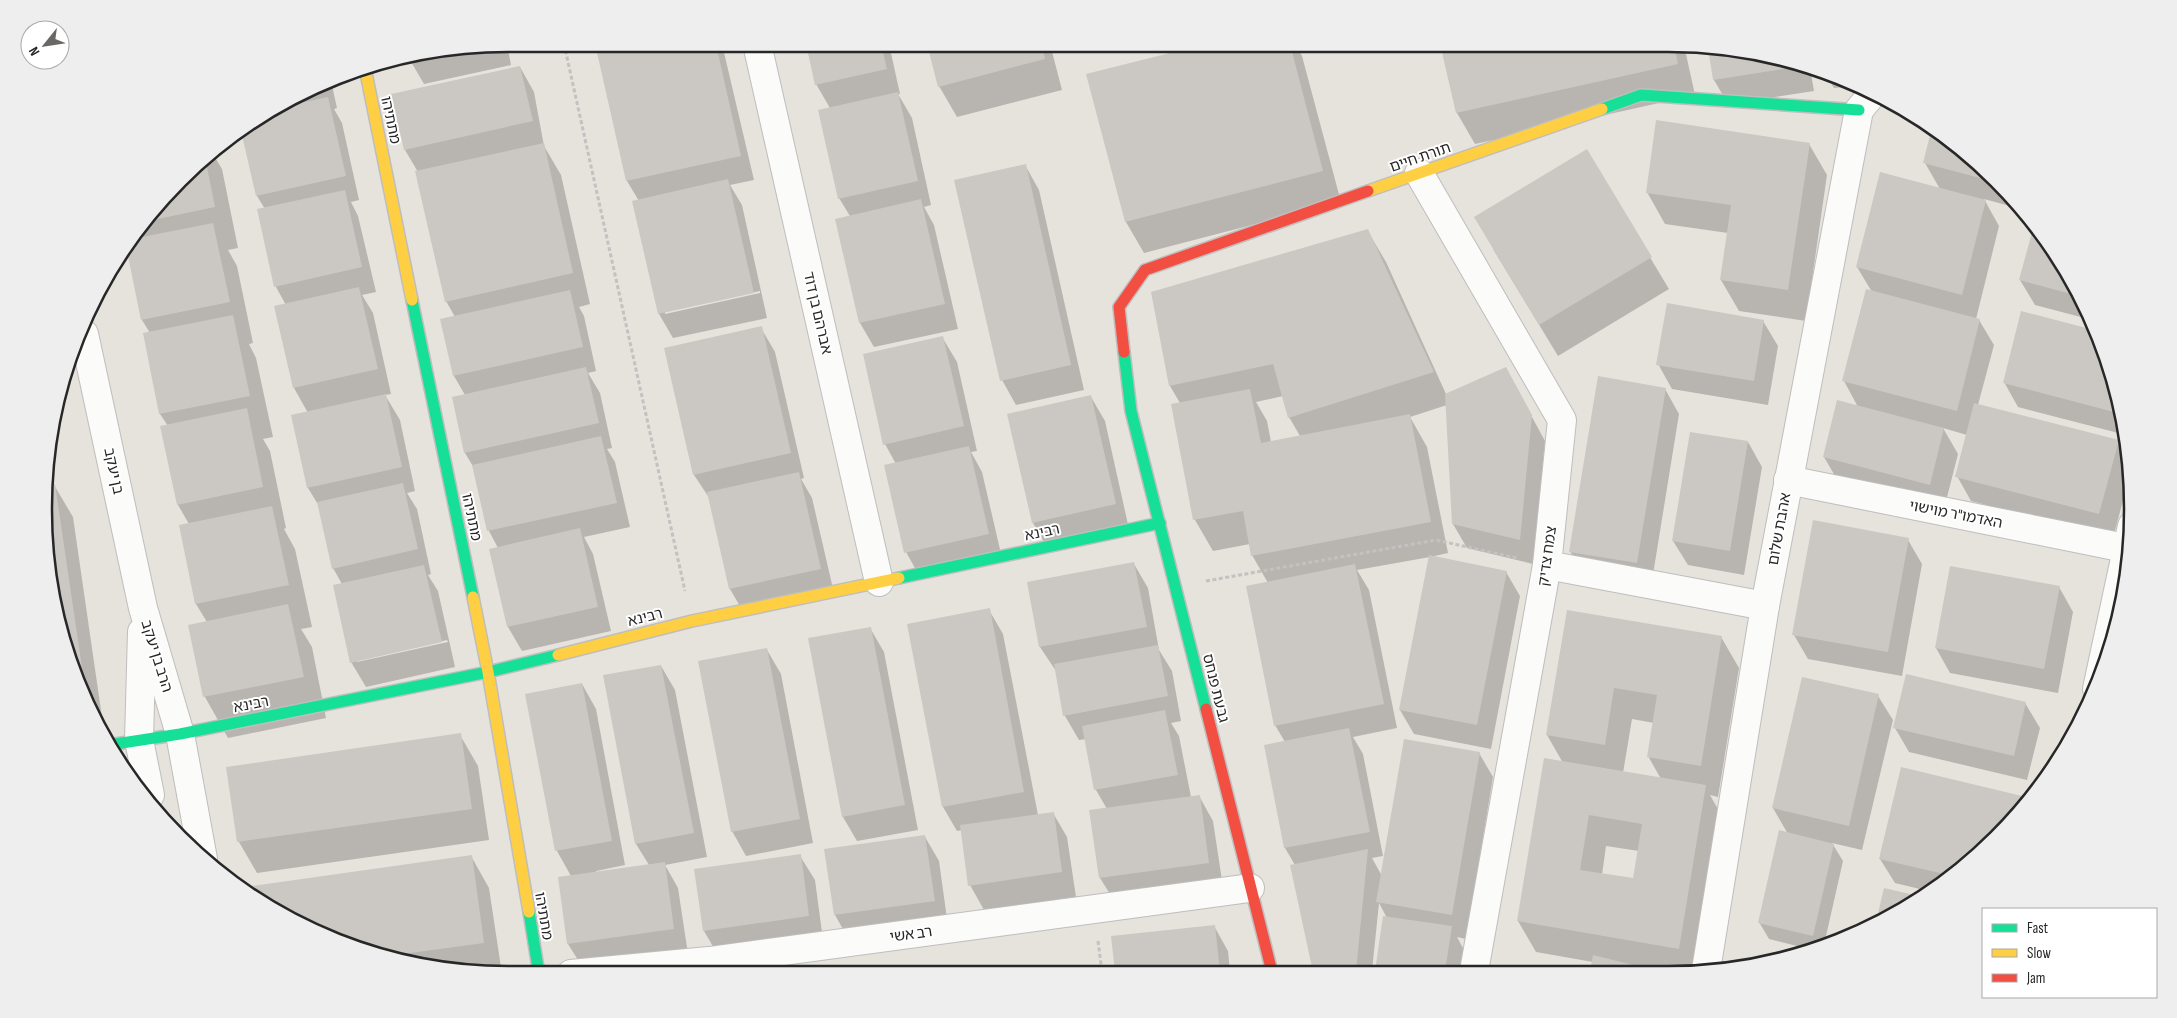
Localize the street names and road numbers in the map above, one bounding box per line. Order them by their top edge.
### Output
street label: מתתיהו [376,95,405,146]
street label: תורת חיים [1387,138,1453,177]
street label: אברהם בן דוד [799,270,836,356]
street label: בן יעקב [99,446,128,497]
street label: אהבת שלום [1764,491,1795,567]
street label: מתתיהו [457,492,486,543]
street label: האדמו"ר מוישוי [1908,496,2004,533]
street label: רבינא [1023,520,1061,545]
street label: צמח צדיק [1534,525,1561,587]
street label: רבינא [626,604,665,631]
street label: הרב בן יעקב [136,618,177,695]
street label: גבעת פנחס [1198,652,1233,725]
street label: רבינא [232,692,270,717]
street label: מתתיהו [530,891,557,942]
street label: רב אשי [889,922,934,947]

